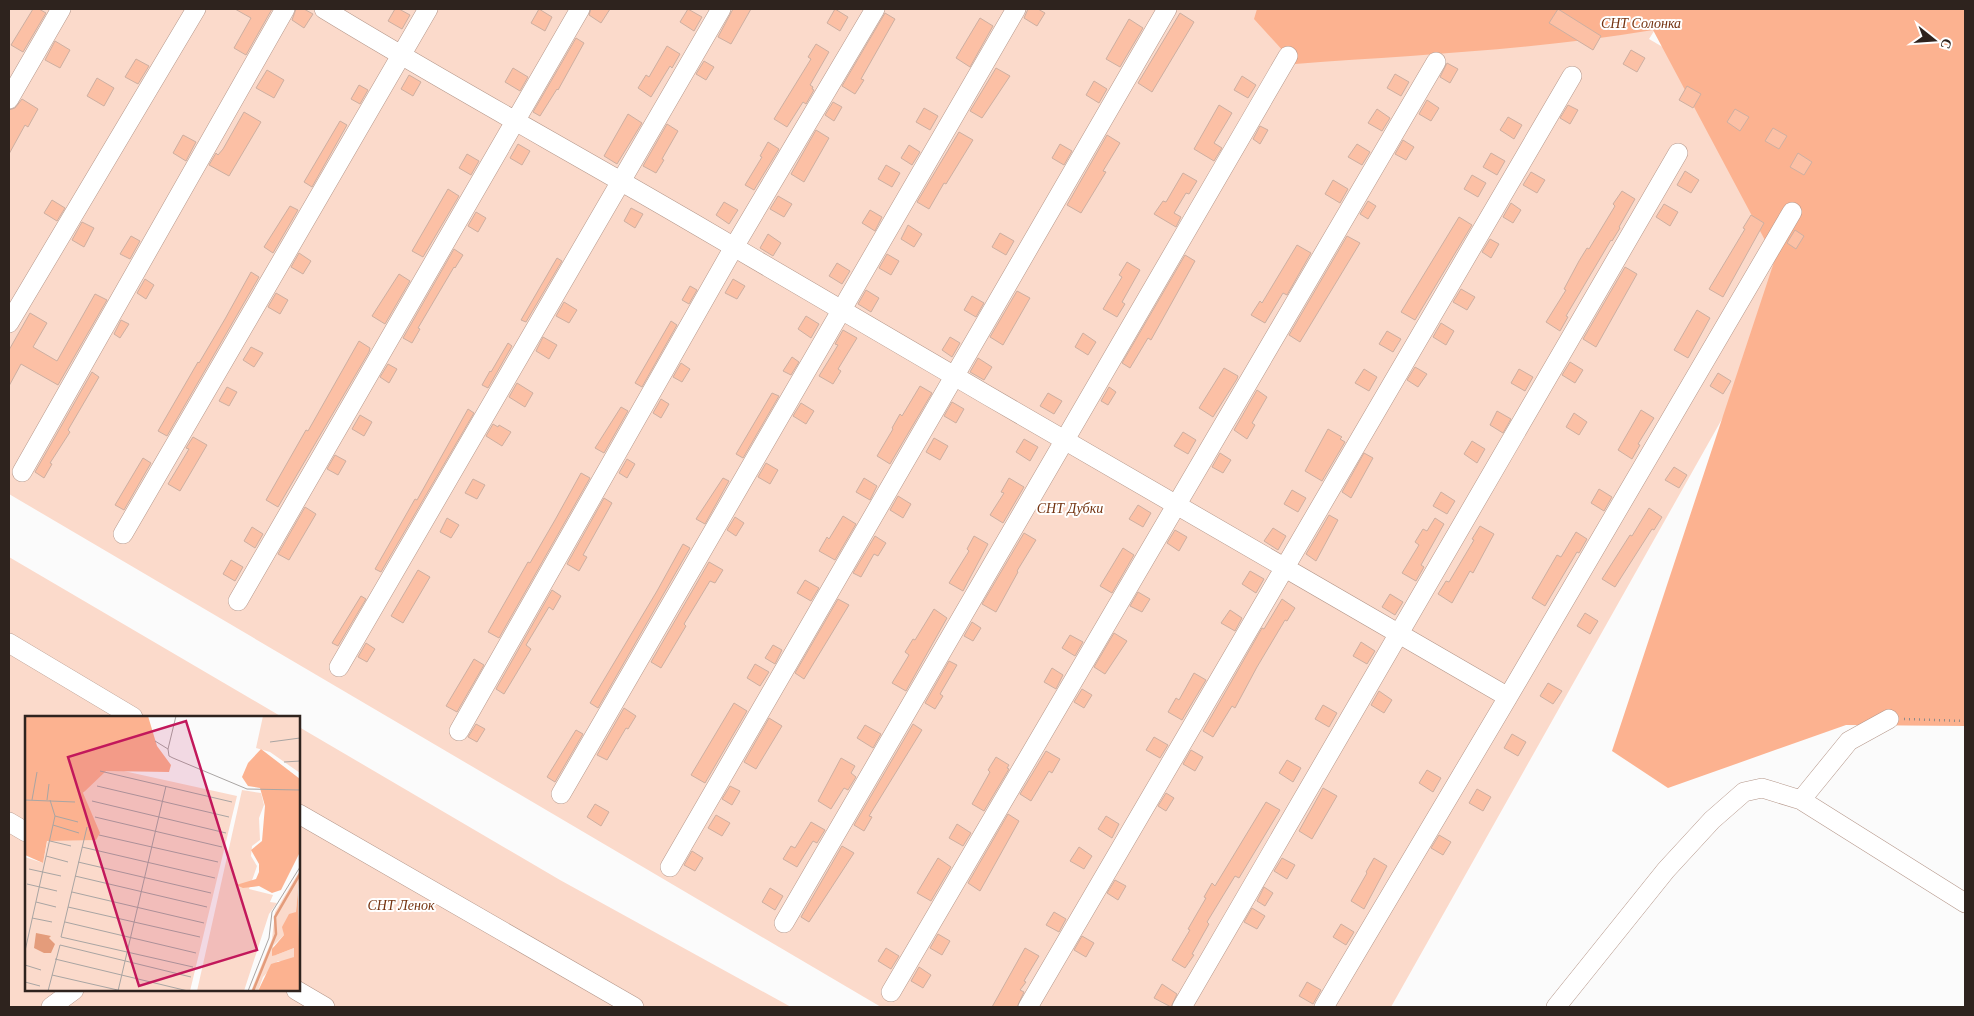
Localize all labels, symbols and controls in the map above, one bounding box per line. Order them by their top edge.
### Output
north arrow [1909,15,1959,65]
park label: СНТ Солонка [1601,16,1681,31]
text: С [1937,37,1955,51]
park label: СНТ Дубки [1037,501,1103,516]
inset map [25,716,300,991]
park label: СНТ Ленок [368,898,435,913]

